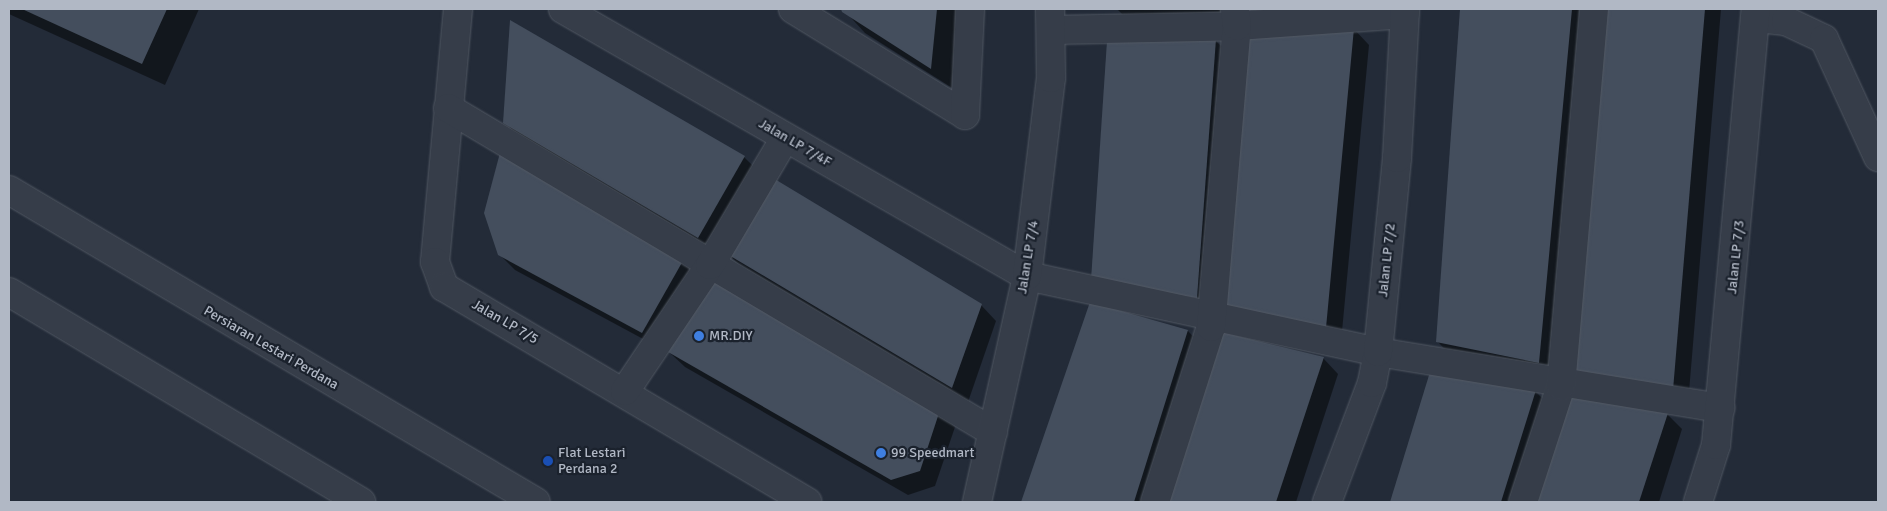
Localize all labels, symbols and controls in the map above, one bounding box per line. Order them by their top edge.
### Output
street label: Jalan LP 7/4F [756,115,834,171]
street label: Jalan LP 7/4 [1014,219,1042,295]
street label: Jalan LP 7/3 [1724,219,1748,295]
street label: Jalan LP 7/2 [1375,222,1399,298]
street label: Jalan LP 7/5 [469,296,541,348]
street label: Persiaran Lestari Perdana [201,303,341,393]
place label: MR.DIY [709,328,753,344]
marker: MR.DIY [693,330,705,342]
place label: Flat Lestari Perdana 2 [558,445,626,478]
place label: 99 Speedmart [891,445,974,461]
marker: 99 Speedmart [875,447,887,459]
marker: Flat Lestari Perdana 2 [542,455,554,467]

